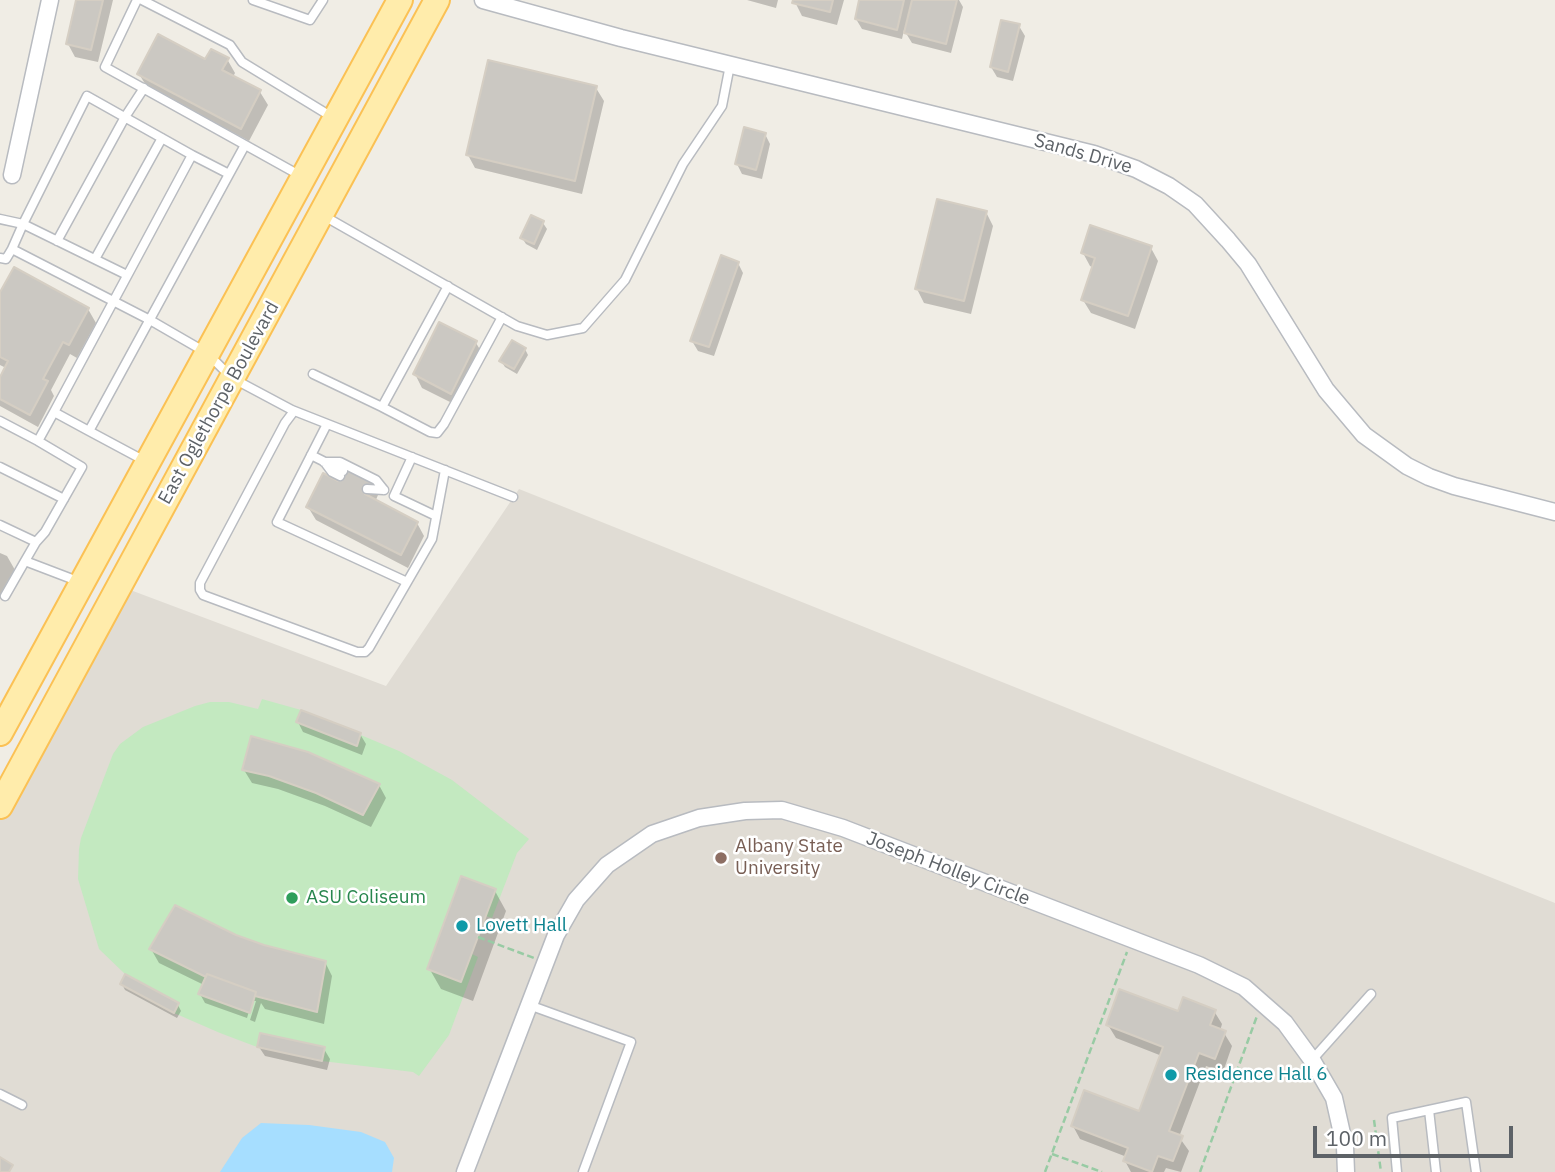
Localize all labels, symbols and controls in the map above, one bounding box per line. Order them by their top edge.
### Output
street label: Sands Drive [1031,129,1135,179]
street label: East Oglethorpe Boulevard [154,298,284,508]
street label: Joseph Holley Circle [863,827,1033,911]
place label: Albany State University [735,836,843,880]
marker: Albany State University [713,850,729,866]
place label: ASU Coliseum [306,887,426,909]
marker: ASU Coliseum [284,890,300,906]
place label: Lovett Hall [476,915,567,937]
marker: Lovett Hall [454,918,470,934]
place label: Residence Hall 6 [1185,1064,1328,1086]
marker: Residence Hall 6 [1163,1067,1179,1083]
scale bar [1317,1112,1516,1156]
text: 100 m [1326,1124,1387,1152]

